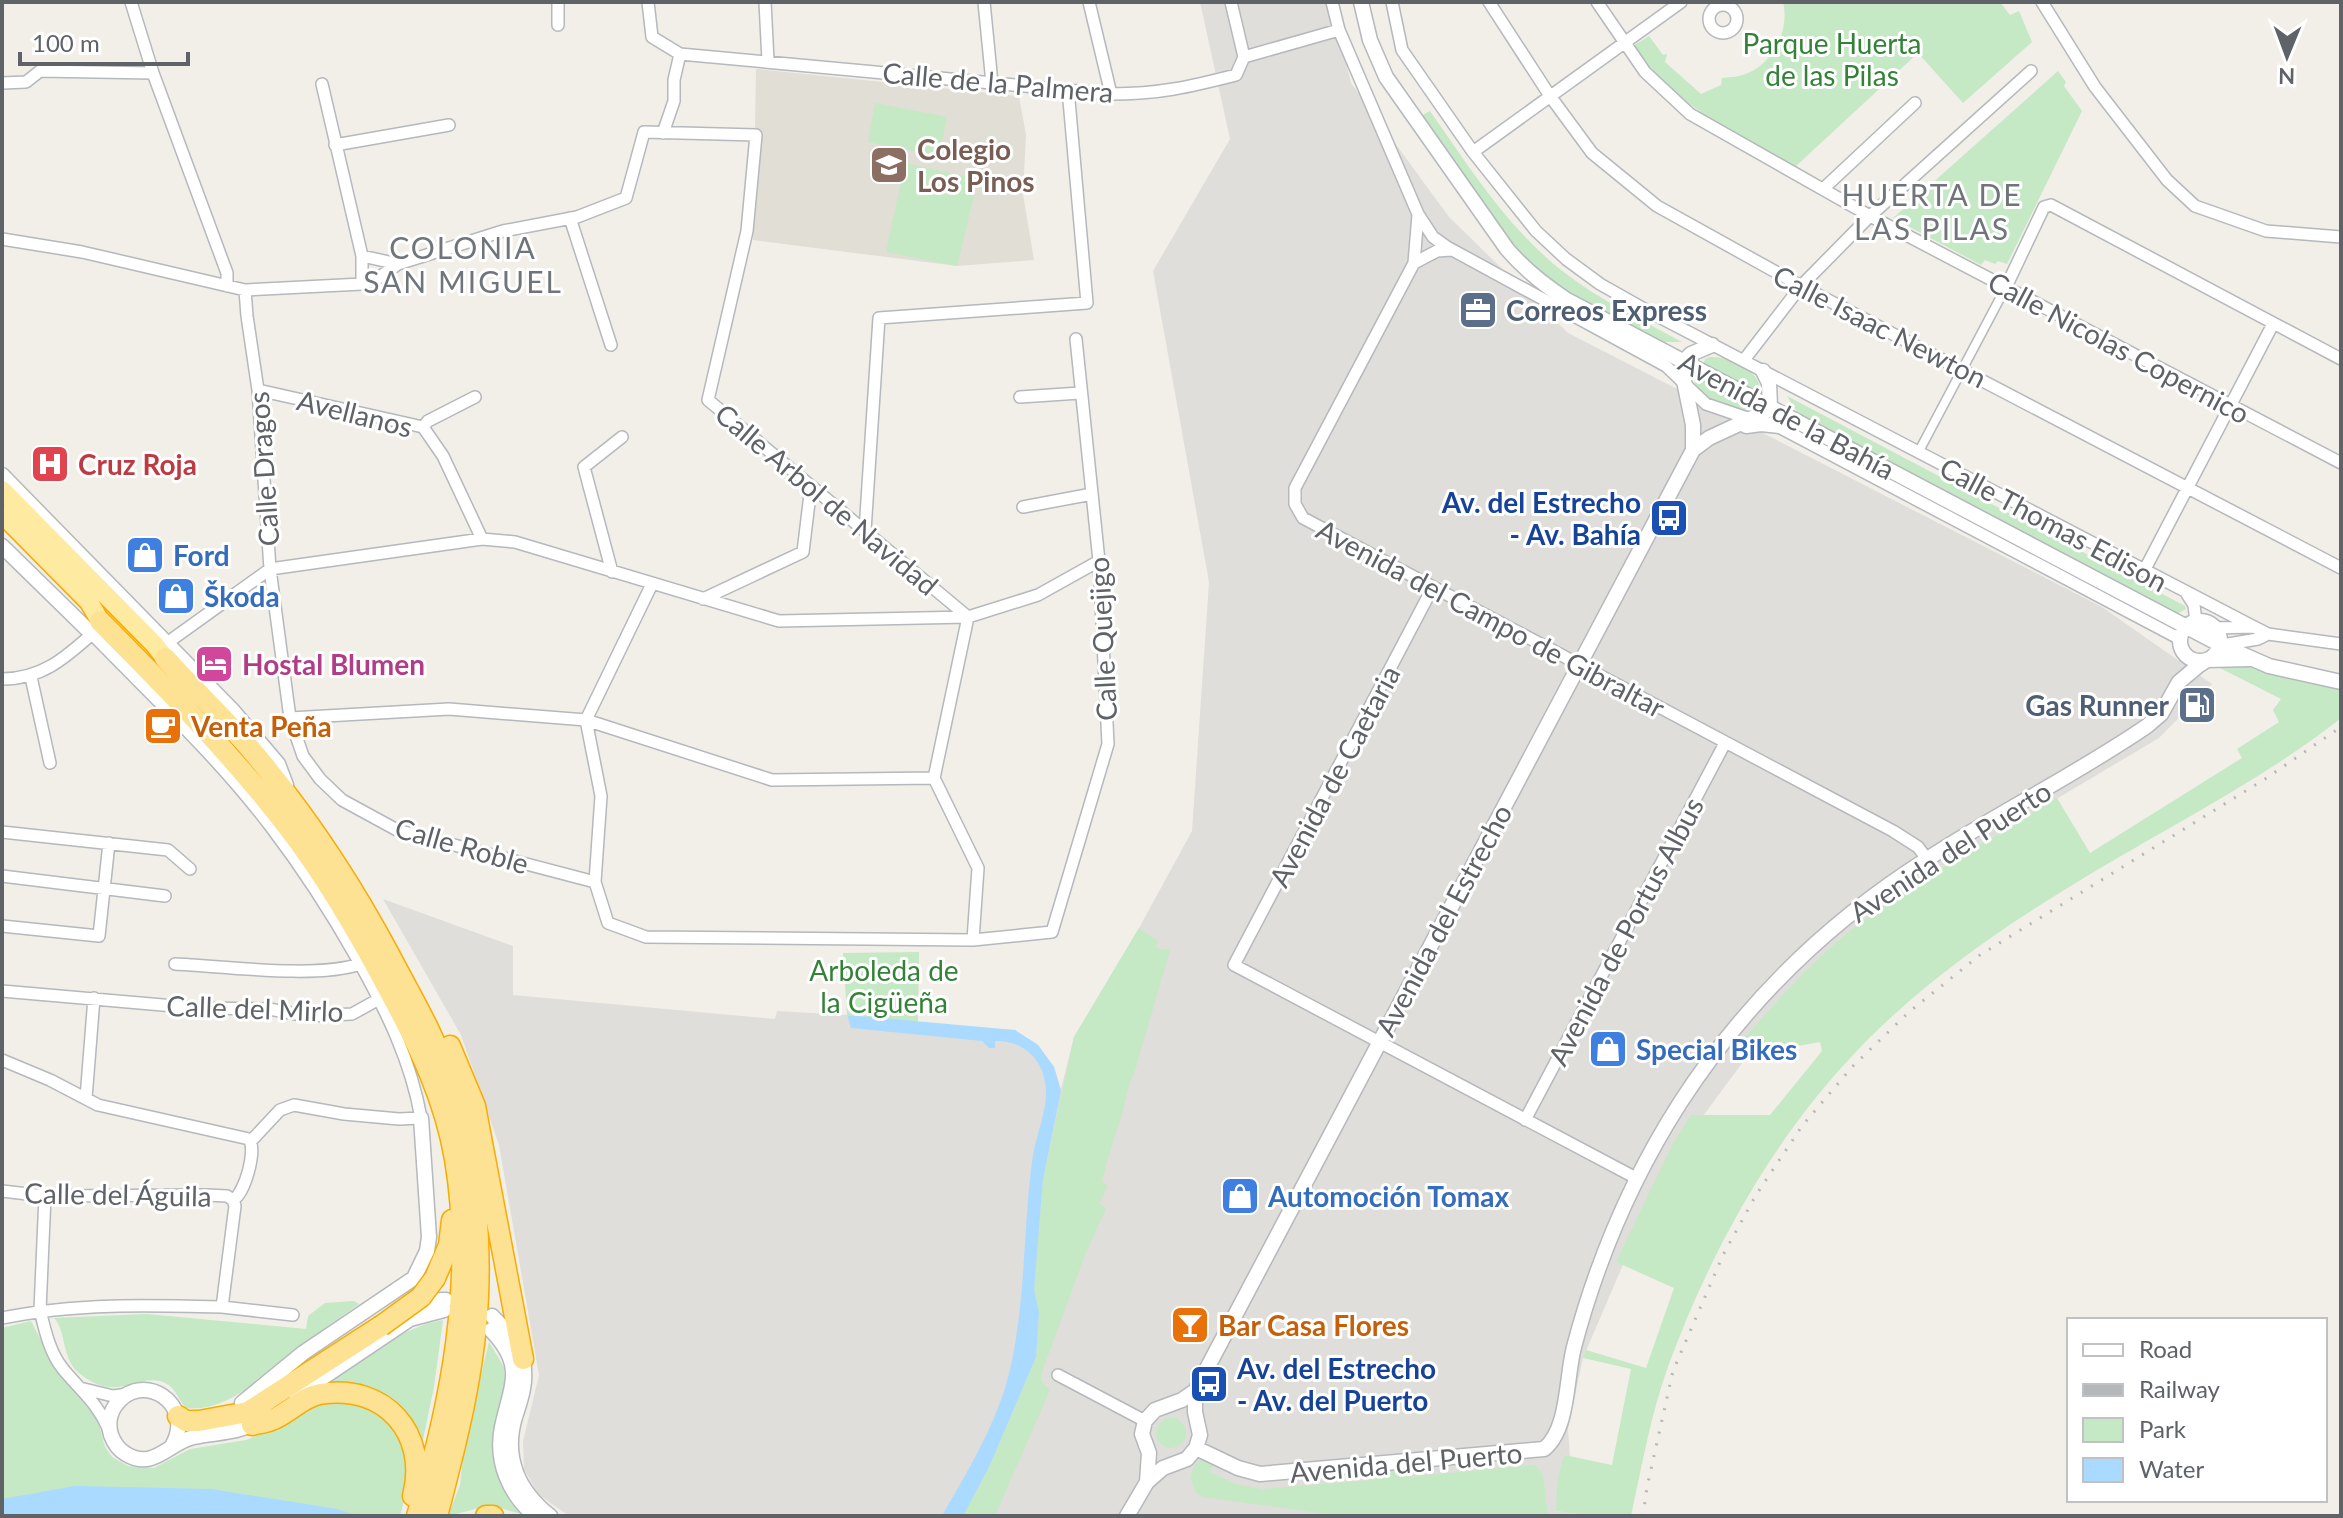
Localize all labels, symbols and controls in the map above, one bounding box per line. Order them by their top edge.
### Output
scale bar [20,16,188,66]
north arrow [2247,16,2327,96]
park label: Parque Huerta de las Pilas [1743,26,1921,92]
text: 100 m [32,28,100,57]
street label: Calle de la Palmera [881,55,1115,109]
text: N [2278,63,2295,90]
place label: Colegio Los Pinos [917,132,1035,198]
school or university icon: Colegio Los Pinos [868,144,910,186]
district label: HUERTA DE LAS PILAS [1841,176,2023,246]
district label: COLONIA SAN MIGUEL [363,229,563,299]
street label: Calle Isaac Newton [1768,258,1992,394]
street label: Calle Nicolas Copernico [1983,264,2255,430]
office icon: Correos Express [1457,289,1499,331]
place label: Correos Express [1506,293,1707,327]
street label: Avenida de la Bahía [1673,344,1901,486]
street label: Avellanos [294,382,416,444]
street label: Calle Dragos [241,390,285,548]
street label: Calle Arbol de Navidad [709,396,945,602]
hospital icon: Cruz Roja [29,443,71,485]
place label: Cruz Roja [78,447,197,481]
street label: Calle Thomas Edison [1935,450,2173,598]
place label: Av. del Estrecho - Av. Bahía [1441,485,1641,551]
bus stop icon: Av. del Estrecho - Av. Bahía [1648,497,1690,539]
street label: Avenida del Campo de Gibraltar [1311,512,1671,724]
shop icon: Ford [124,534,166,576]
place label: Ford [173,538,230,572]
street label: Calle Quejigo [1081,556,1123,722]
shop icon: Škoda [155,575,197,617]
place label: Škoda [204,579,280,613]
hotel icon: Hostal Blumen [193,643,235,685]
place label: Hostal Blumen [242,647,425,681]
street label: Avenida de Caetaria [1261,660,1407,892]
fuel station icon: Gas Runner [2176,684,2218,726]
place label: Gas Runner [2025,688,2170,722]
cafe icon: Venta Peña [142,705,184,747]
place label: Venta Peña [190,709,332,743]
street label: Avenida del Puerto [1843,773,2057,929]
street label: Avenida de Portus Albus [1540,791,1710,1071]
street label: Avenida del Estrecho [1368,798,1518,1042]
street label: Calle Roble [391,810,533,880]
park label: Arboleda de la Cigüeña [809,953,959,1019]
street label: Calle del Mirlo [166,988,344,1028]
shop icon: Special Bikes [1587,1028,1629,1070]
place label: Special Bikes [1636,1032,1797,1066]
street label: Calle del Águila [24,1175,212,1213]
shop icon: Automoción Tomax [1219,1175,1261,1217]
place label: Automoción Tomax [1267,1179,1509,1213]
bar icon: Bar Casa Flores [1169,1304,1211,1346]
place label: Bar Casa Flores [1218,1308,1409,1342]
legend [2067,1318,2327,1502]
text: Road [2139,1334,2192,1363]
place label: Av. del Estrecho - Av. del Puerto [1236,1351,1436,1417]
bus stop icon: Av. del Estrecho - Av. del Puerto [1188,1363,1230,1405]
text: Railway [2139,1374,2221,1403]
text: Park [2139,1414,2187,1443]
street label: Avenida del Puerto [1288,1435,1524,1489]
text: Water [2139,1454,2204,1483]

